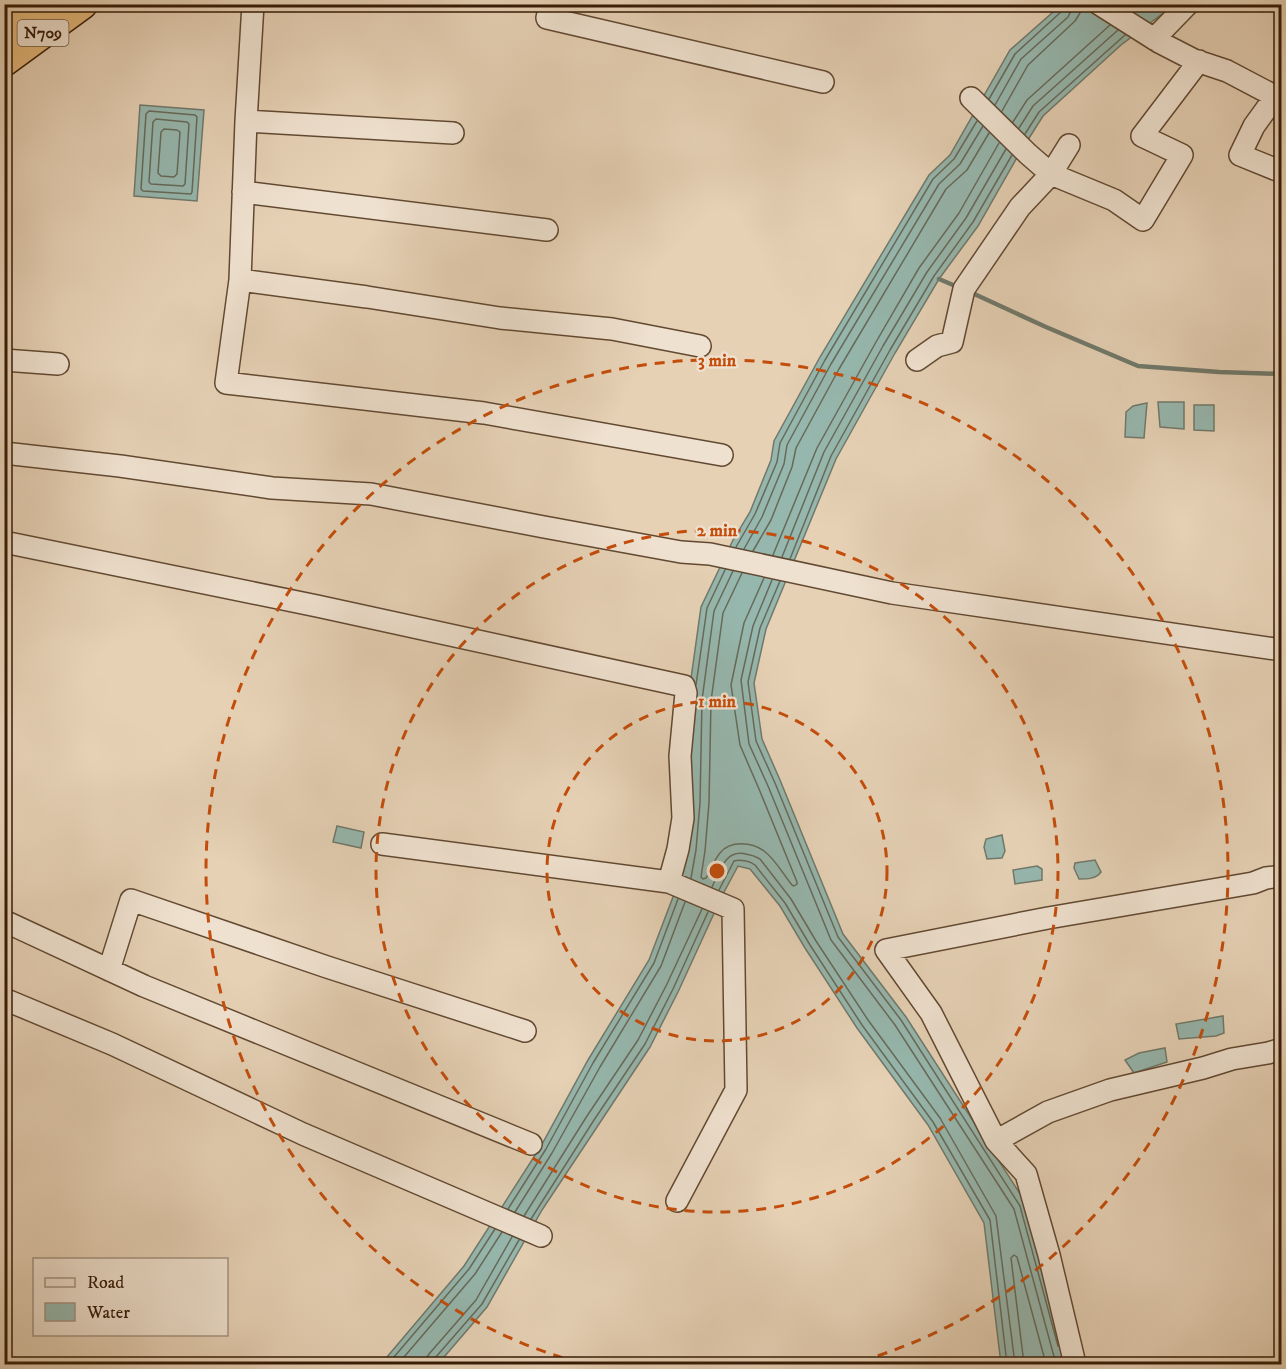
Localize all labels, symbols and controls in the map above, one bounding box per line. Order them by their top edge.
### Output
road number: N709 [18,20,68,46]
text: 3 min [698,350,737,372]
text: 2 min [697,520,738,542]
text: 1 min [698,691,737,713]
centre of rings [707,861,727,881]
legend [33,1258,228,1336]
text: Road [87,1272,124,1294]
text: Water [86,1302,130,1324]

